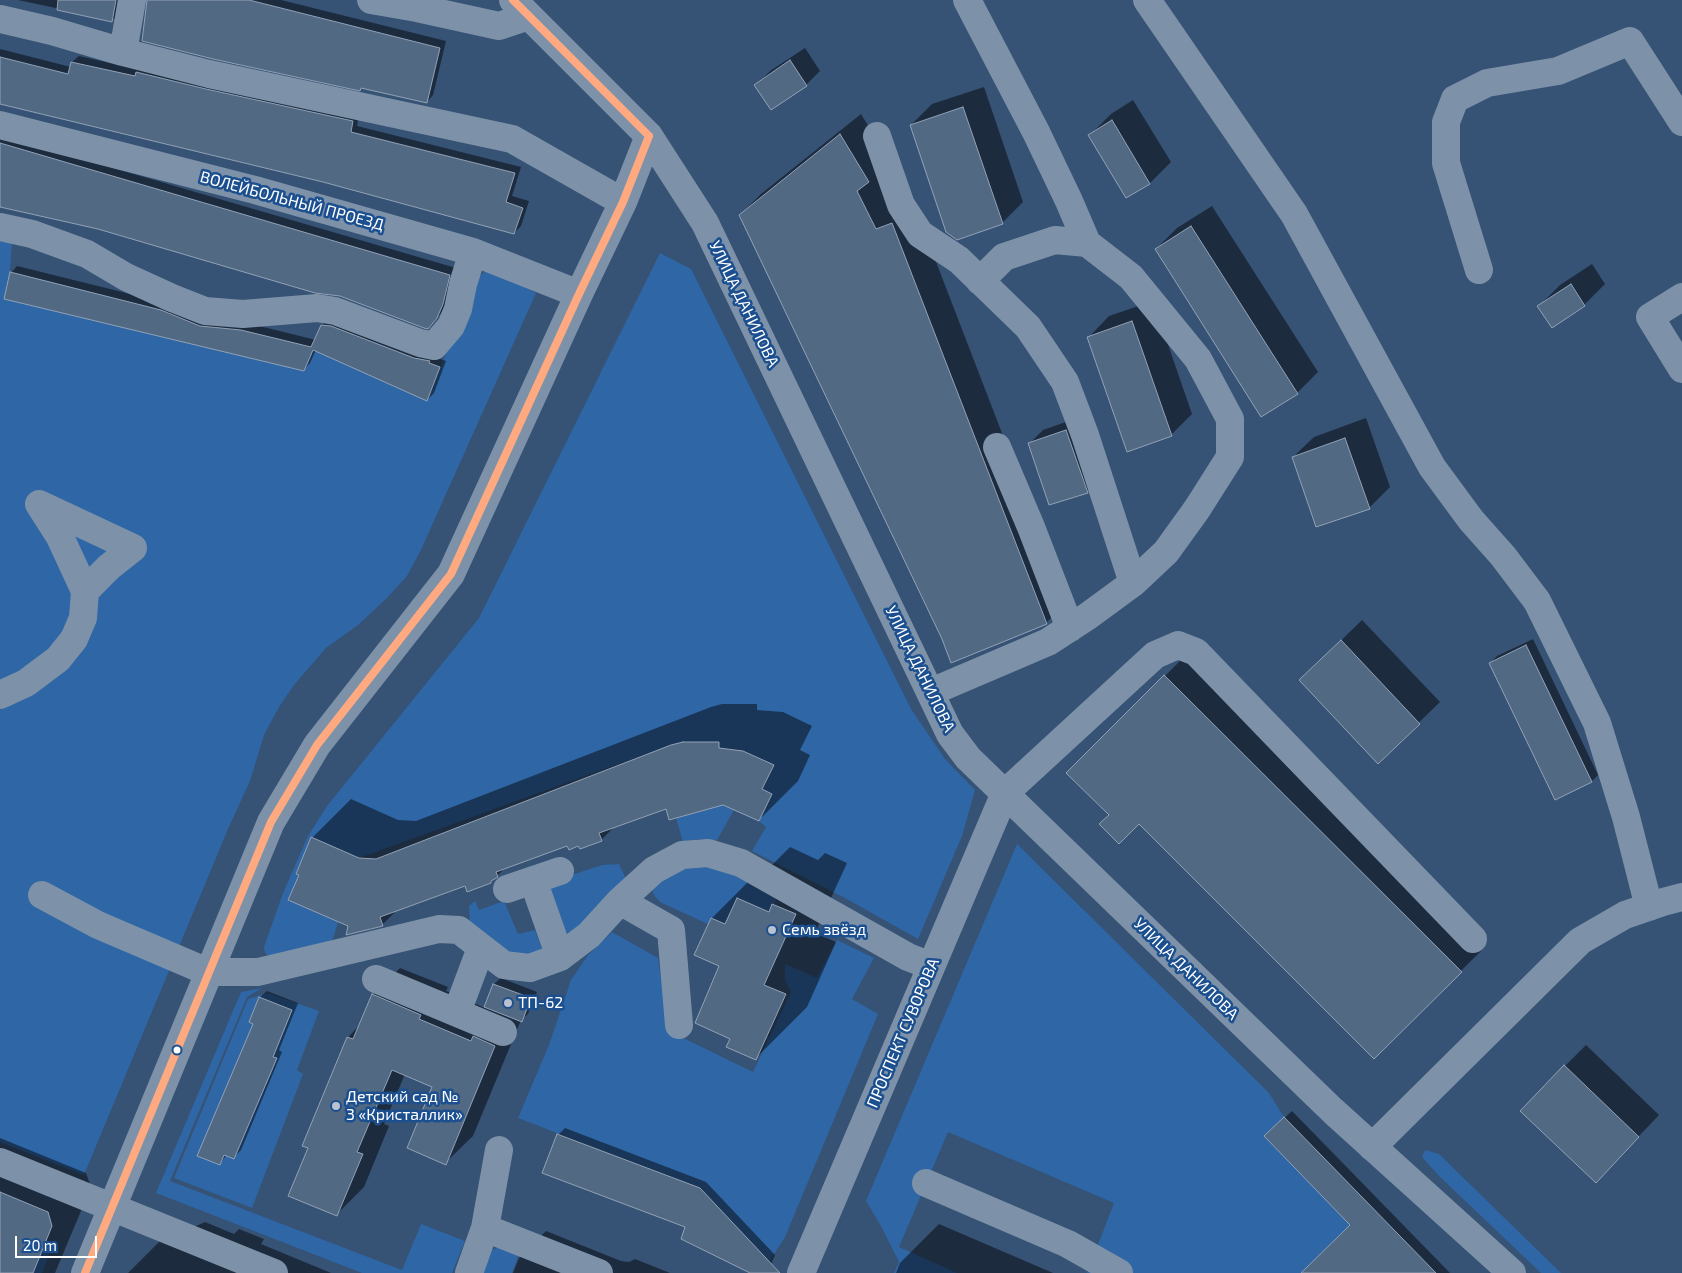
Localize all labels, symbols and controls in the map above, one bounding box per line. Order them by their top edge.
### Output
street label: ВОЛЕЙБОЛЬНЫЙ ПРОЕЗД [198,167,386,235]
street label: УЛИЦА ДАНИЛОВА [705,238,783,370]
street label: УЛИЦА ДАНИЛОВА [881,603,959,735]
street label: УЛИЦА ДАНИЛОВА [1130,914,1242,1024]
place label: Семь звёзд [782,920,866,940]
marker: Семь звёзд [766,924,778,936]
street label: ПРОСПЕКТ СУВОРОВА [863,955,943,1111]
place label: ТП-62 [518,993,563,1013]
marker: ТП-62 [502,997,514,1009]
unlabelled marker [172,1045,182,1055]
place label: Детский сад № 3 «Кристаллик» [346,1087,463,1125]
marker: Детский сад № 3 «Кристаллик» [330,1100,342,1112]
scale bar [18,1226,100,1258]
text: 20 m [23,1236,57,1254]

